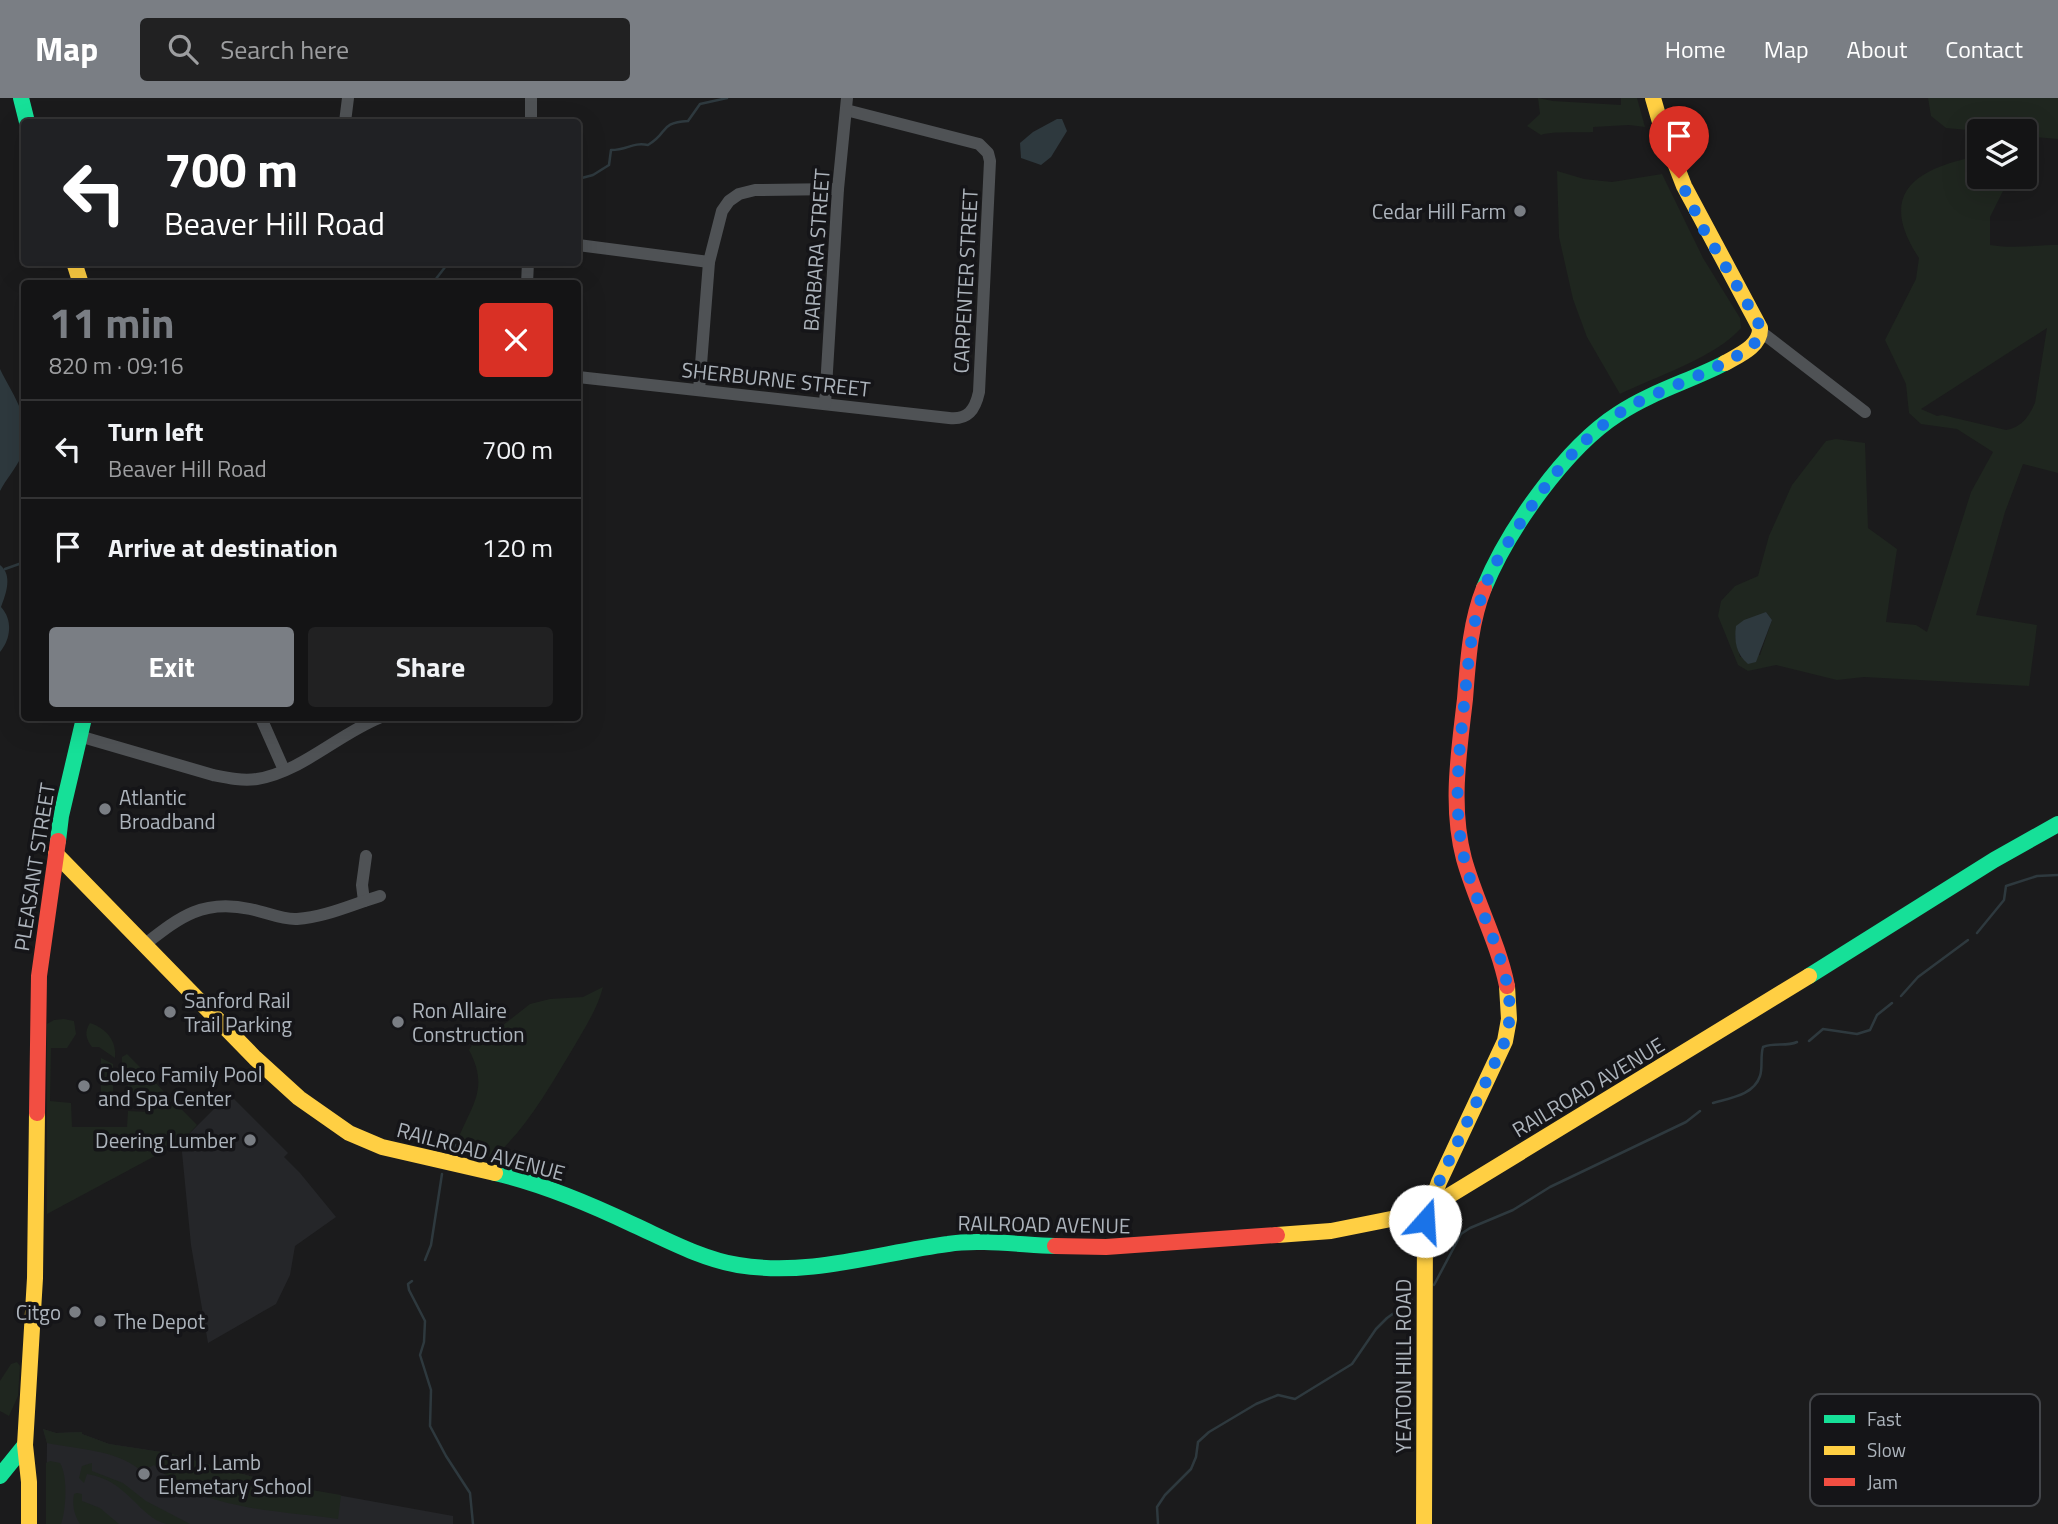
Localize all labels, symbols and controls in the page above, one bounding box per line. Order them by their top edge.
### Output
search box [140,18,630,81]
text: Map [35,24,98,74]
icon: search [164,30,202,68]
text: Search here [220,30,349,69]
text: Home [1665,31,1726,67]
text: Map [1764,31,1809,67]
text: About [1847,31,1907,67]
text: Contact [1945,31,2023,67]
pin [1649,106,1709,178]
icon: arrive [1660,117,1698,155]
map controls [1967,119,2037,189]
button: layers [1967,119,2037,189]
text: 700 m [164,131,298,206]
icon: left [49,147,140,238]
street label: BARBARA STREET [794,168,838,332]
street label: CARPENTER STREET [944,188,986,374]
place label: Cedar Hill Farm [1372,195,1506,227]
text: Beaver Hill Road [164,199,385,247]
marker: Cedar Hill Farm [1512,203,1528,219]
text: 11 min [49,290,175,354]
button: close [479,303,553,377]
text: 820 m · 09:16 [49,348,184,383]
street label: SHERBURNE STREET [680,353,872,405]
text: Turn left [108,412,203,451]
icon: left [49,430,87,468]
text: 700 m [482,430,553,469]
text: Beaver Hill Road [108,451,267,486]
icon: arrive [49,528,87,566]
text: Arrive at destination [108,528,338,567]
text: 120 m [482,528,553,567]
button: Exit [49,627,294,707]
button: Share [308,627,553,707]
street label: PLEASANT STREET [5,781,63,953]
place label: Atlantic Broadband [119,781,216,837]
marker: Atlantic Broadband [97,801,113,817]
place label: Sanford Rail Trail Parking [184,984,292,1040]
place label: Ron Allaire Construction [412,994,525,1050]
marker: Sanford Rail Trail Parking [162,1004,178,1020]
marker: Ron Allaire Construction [390,1014,406,1030]
street label: RAILROAD AVENUE [1506,1029,1670,1145]
place label: Coleco Family Pool and Spa Center [98,1058,263,1114]
marker: Coleco Family Pool and Spa Center [76,1078,92,1094]
street label: RAILROAD AVENUE [393,1113,569,1189]
place label: Deering Lumber [95,1124,236,1156]
marker: Deering Lumber [242,1132,258,1148]
position arrow [1388,1184,1462,1258]
street label: RAILROAD AVENUE [957,1206,1131,1242]
street label: YEATON HILL ROAD [1387,1279,1419,1453]
place label: Citgo [16,1296,61,1328]
marker: Citgo [67,1304,83,1320]
place label: The Depot [114,1305,206,1337]
marker: The Depot [92,1313,108,1329]
legend [1810,1394,2040,1506]
text: Fast [1867,1404,1902,1433]
text: Slow [1867,1435,1906,1464]
place label: Carl J. Lamb Elemetary School [158,1446,312,1502]
marker: Carl J. Lamb Elemetary School [136,1466,152,1482]
text: Jam [1867,1467,1898,1496]

